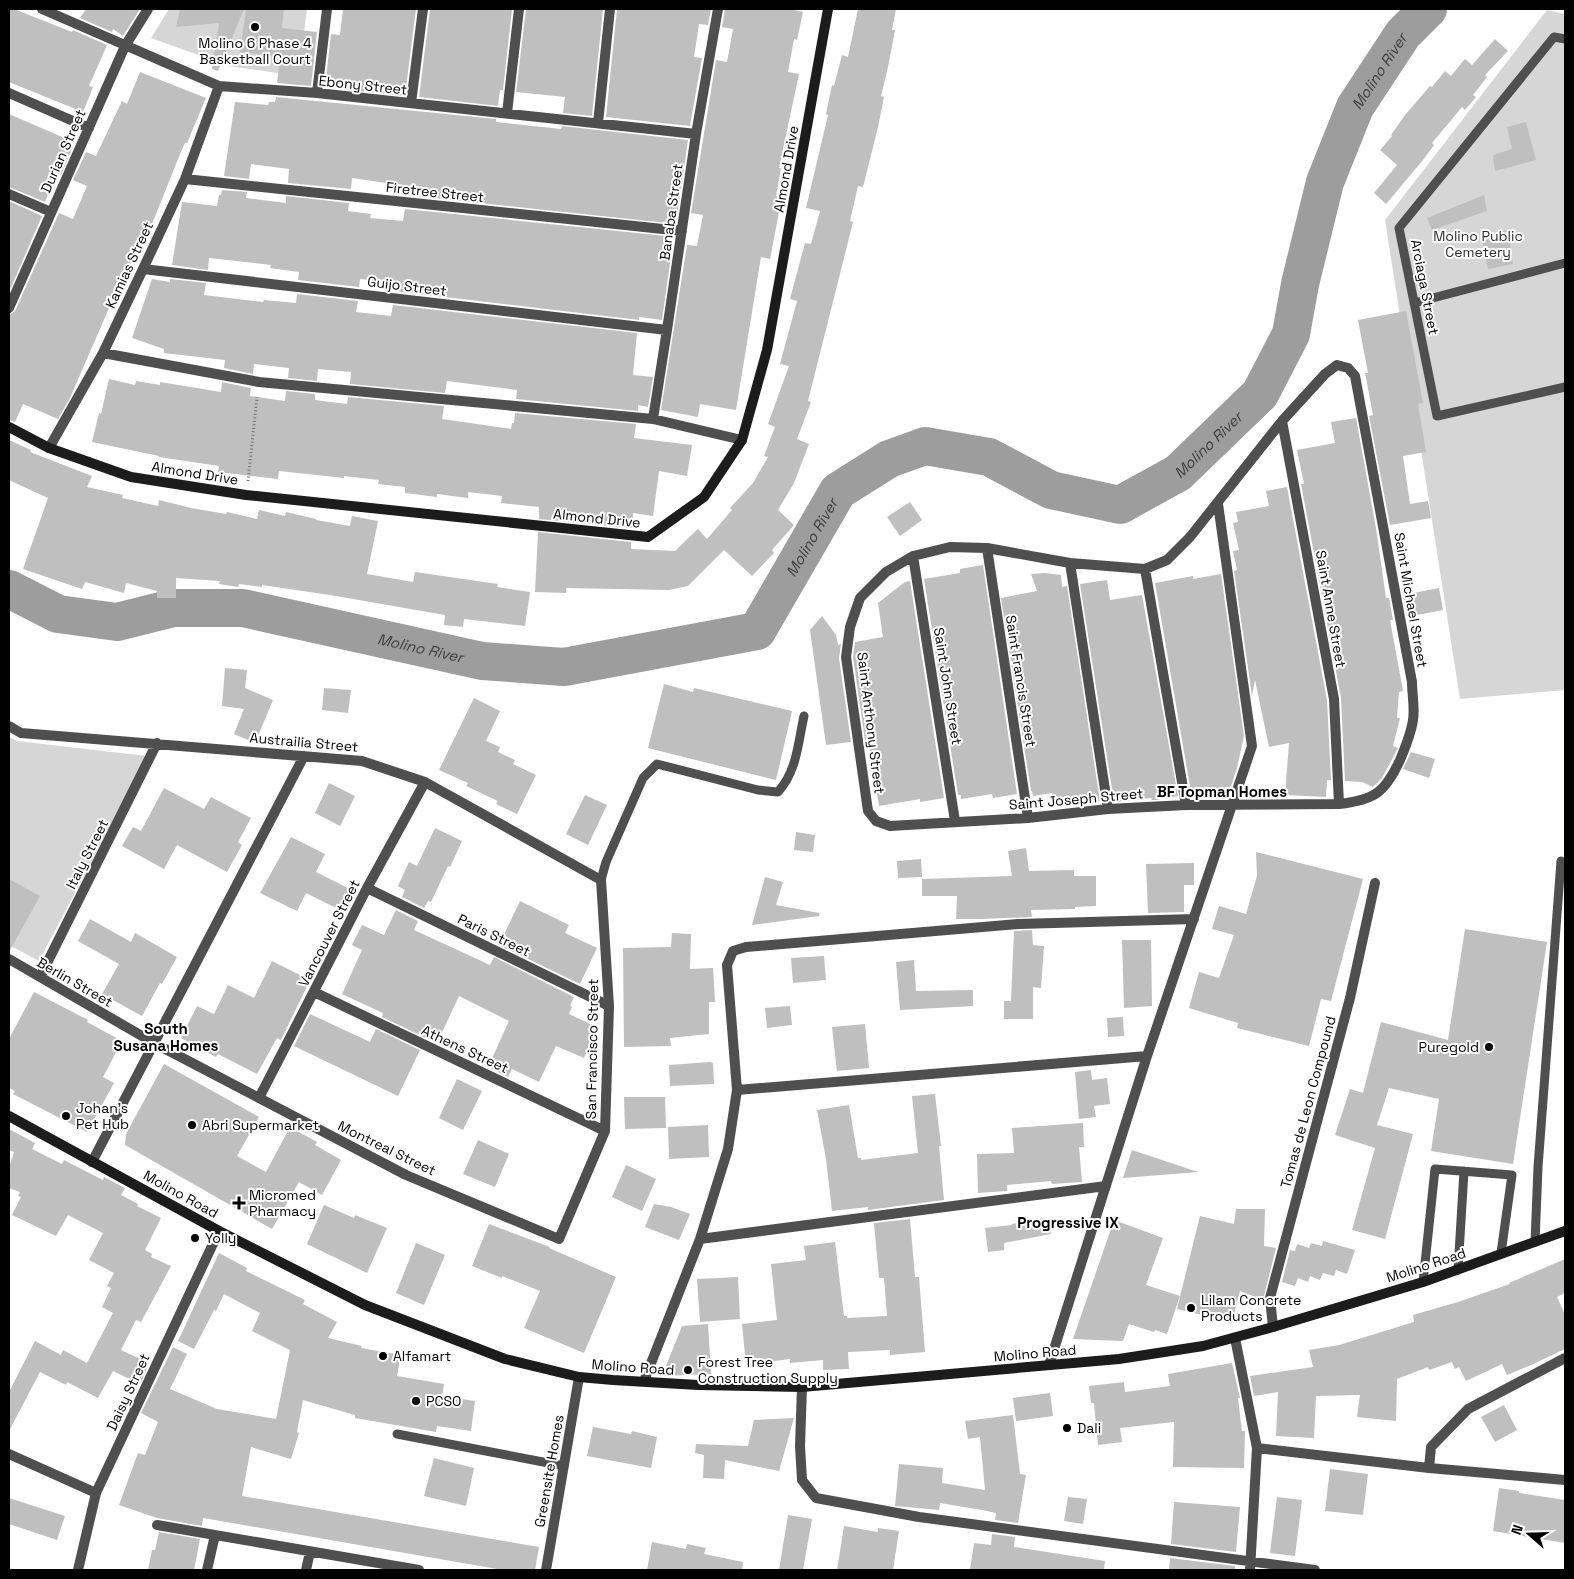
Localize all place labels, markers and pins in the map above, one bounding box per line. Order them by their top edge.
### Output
marker: Molino 6 Phase 4 Basketball Court [249,21,261,33]
place label: Molino 6 Phase 4 Basketball Court [198,34,312,68]
place label: Puregold [1419,1038,1479,1056]
marker: Puregold [1483,1041,1495,1053]
place label: Johan's Pet Hub [76,1099,129,1133]
marker: Johan's Pet Hub [60,1110,72,1122]
place label: Abri Supermarket [202,1116,319,1134]
marker: Abri Supermarket [186,1119,198,1131]
place label: Micromed Pharmacy [249,1186,316,1220]
marker: Micromed Pharmacy [233,1197,245,1209]
place label: Yolly [205,1229,236,1247]
marker: Yolly [189,1232,201,1244]
place label: Lilam Concrete Products [1201,1291,1301,1325]
marker: Lilam Concrete Products [1185,1302,1197,1314]
place label: Alfamart [393,1347,451,1365]
marker: Alfamart [377,1350,389,1362]
place label: Forest Tree Construction Supply [698,1353,838,1387]
marker: Forest Tree Construction Supply [682,1364,694,1376]
place label: PCSO [426,1392,461,1410]
marker: PCSO [410,1395,422,1407]
place label: Dali [1077,1419,1101,1437]
marker: Dali [1061,1422,1073,1434]

